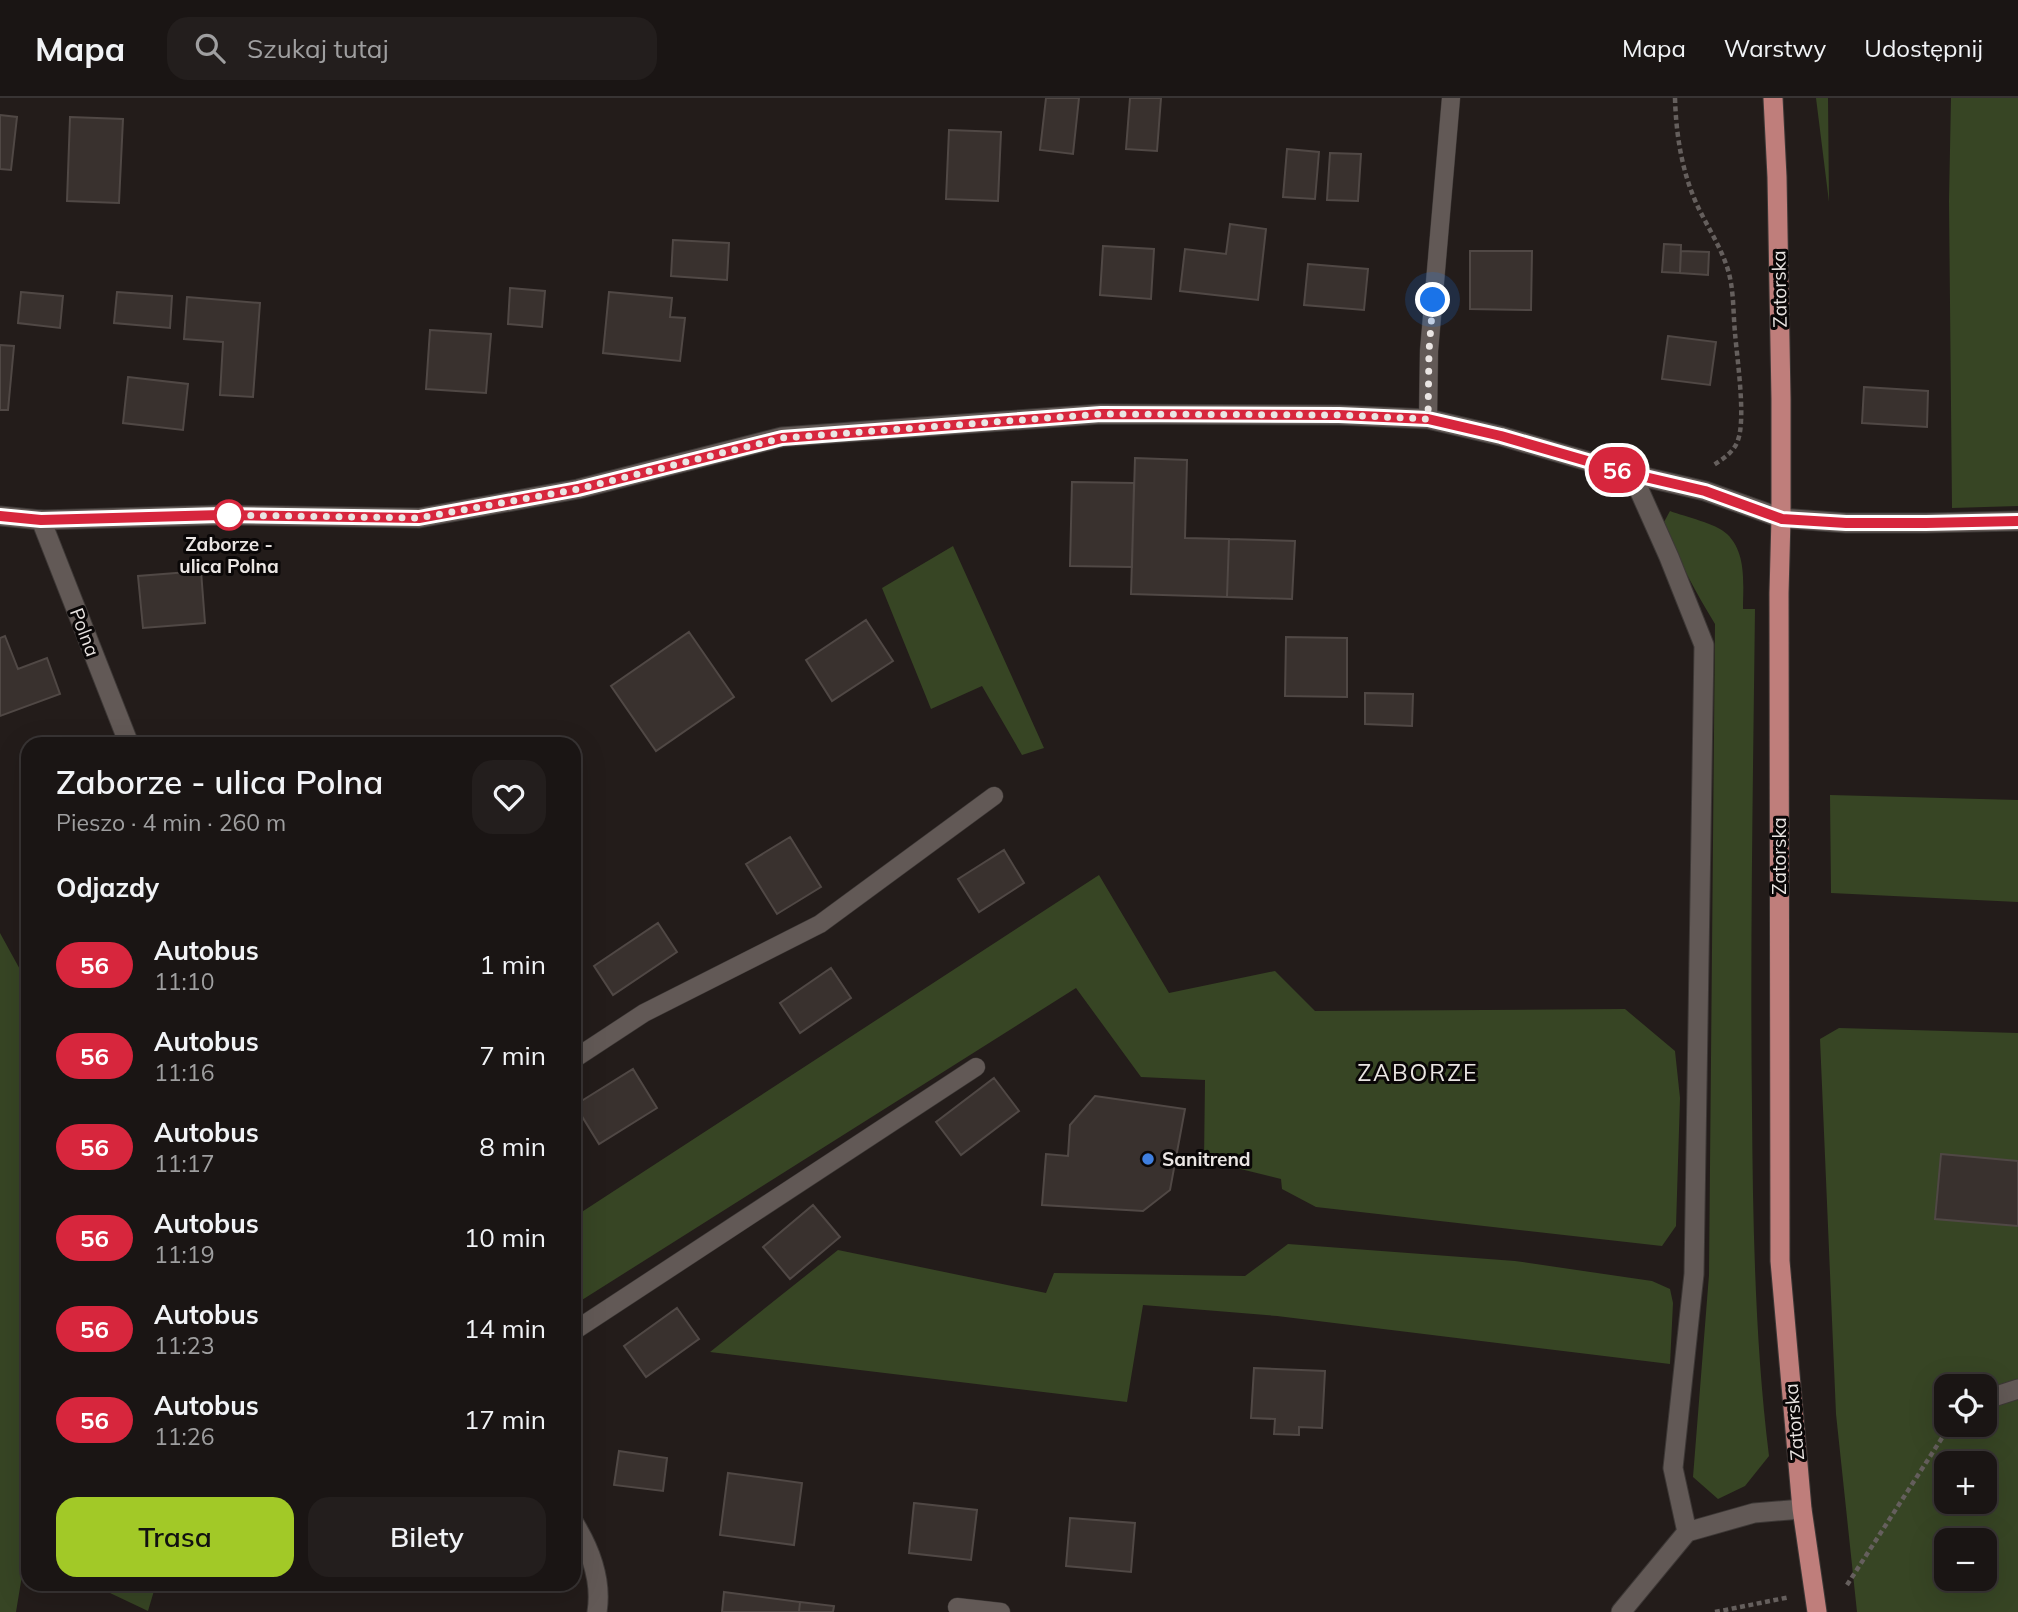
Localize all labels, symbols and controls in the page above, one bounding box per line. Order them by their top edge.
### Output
search box [167,17,657,80]
text: Mapa [35,28,125,69]
icon: search [191,29,229,67]
text: Szukaj tutaj [247,32,389,65]
text: Mapa [1622,33,1686,63]
text: Warstwy [1724,33,1826,63]
text: Udostępnij [1864,33,1983,63]
street label: Zatorska [1766,250,1792,328]
your location [1415,282,1450,317]
line badge: 56 [1586,447,1648,493]
text: 56 [1603,455,1631,485]
marker: Zaborze - ulica Polna [214,500,244,530]
place label: Zaborze - ulica Polna [179,532,279,578]
street label: Polna [65,604,105,660]
button: heart [472,760,546,834]
text: Zaborze - ulica Polna [56,761,383,802]
text: Pieszo · 4 min · 260 m [56,808,286,837]
street label: Zatorska [1767,817,1791,895]
text: Odjazdy [56,871,159,904]
text: Autobus [154,934,259,967]
text: 1 min [479,948,546,981]
text: 56 [80,950,109,980]
text: 11:10 [154,967,214,996]
text: Autobus [154,1025,259,1058]
text: 7 min [479,1039,546,1072]
text: 56 [80,1041,109,1071]
text: 11:16 [154,1058,214,1087]
district label: ZABORZE [1358,1058,1478,1087]
text: Autobus [154,1116,259,1149]
text: 8 min [479,1130,546,1163]
text: 56 [80,1132,109,1162]
place label: Sanitrend [1162,1147,1251,1171]
text: 11:17 [154,1149,214,1178]
marker: Sanitrend [1140,1151,1156,1167]
text: Autobus [154,1207,259,1240]
text: 10 min [464,1221,546,1254]
text: 56 [80,1223,109,1253]
text: 11:19 [154,1240,214,1269]
text: Autobus [154,1298,259,1331]
text: 14 min [464,1312,546,1345]
text: 56 [80,1314,109,1344]
text: 11:23 [154,1331,214,1360]
map controls [1934,1374,1997,1591]
button: locate [1934,1374,1997,1437]
street label: Zatorska [1779,1382,1809,1462]
text: Autobus [154,1389,259,1422]
text: 17 min [464,1403,546,1436]
text: 56 [80,1405,109,1435]
text: 11:26 [154,1422,214,1451]
button: + [1934,1451,1997,1514]
button: Trasa [56,1497,294,1577]
button: Bilety [308,1497,546,1577]
button: − [1934,1528,1997,1591]

